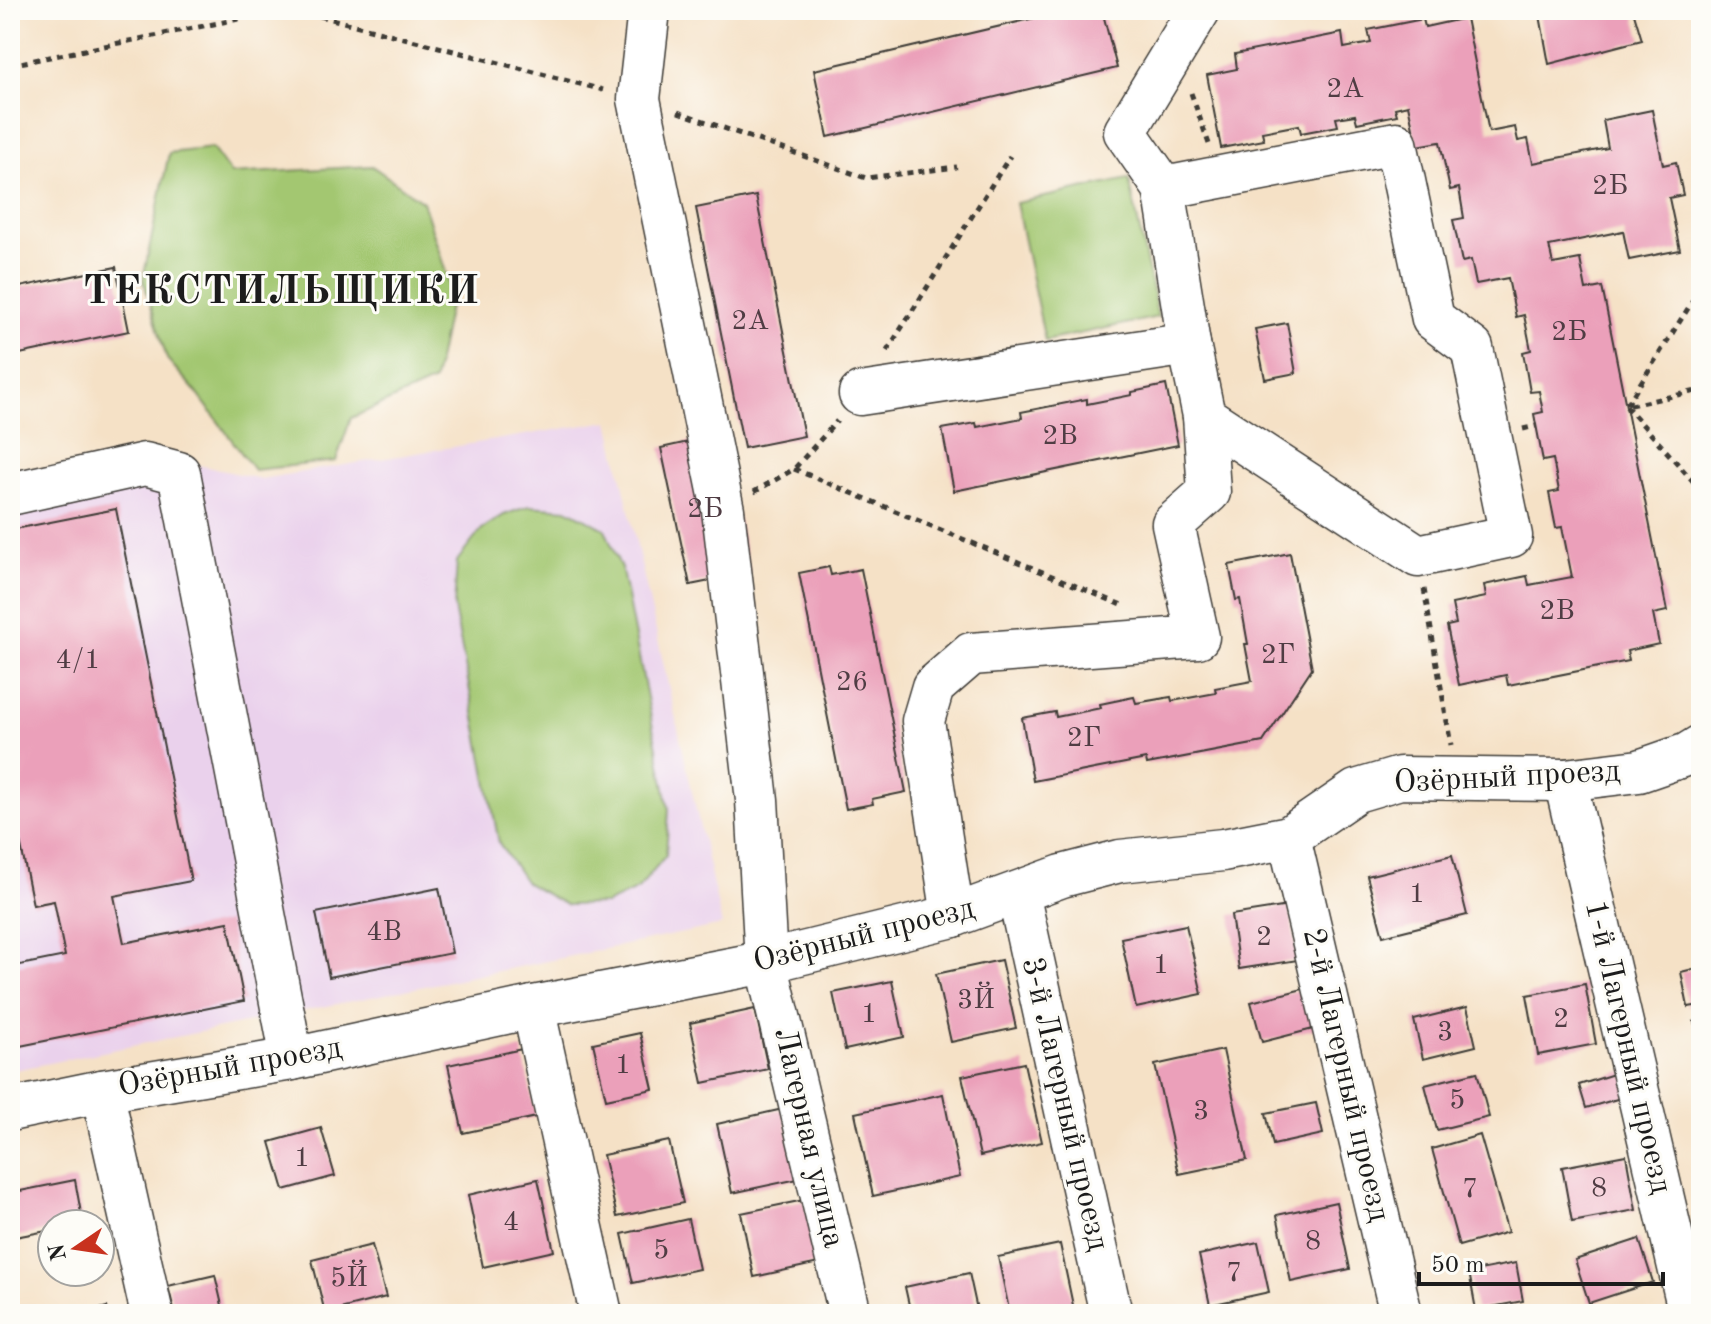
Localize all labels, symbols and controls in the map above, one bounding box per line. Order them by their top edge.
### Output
house number: 2А [1326,76,1364,104]
house number: 2Б [1592,173,1628,201]
district label: ТЕКСТИЛЬЩИКИ [83,273,481,313]
house number: 2А [731,308,769,336]
house number: 2Б [1551,319,1587,347]
house number: 2В [1042,423,1078,451]
house number: 2Б [687,496,723,524]
house number: 2В [1539,598,1575,626]
house number: 2Г [1261,642,1295,670]
house number: 4/1 [55,647,101,675]
house number: 26 [836,669,868,697]
house number: 2Г [1067,725,1101,753]
street label: Озёрный проезд [1393,756,1621,800]
house number: 1 [1409,881,1425,909]
street label: Озёрный проезд [750,893,978,979]
street label: 1-й Лагерный проезд [1578,897,1676,1197]
house number: 4В [366,919,402,947]
house number: 2 [1256,924,1272,952]
street label: 2-й Лагерный проезд [1296,925,1394,1225]
house number: 1 [1153,952,1169,980]
street label: 3-й Лагерный проезд [1015,954,1113,1254]
house number: 3Й [957,981,995,1015]
house number: 1 [861,1001,877,1029]
house number: 2 [1553,1006,1569,1034]
house number: 3 [1437,1019,1453,1047]
street label: Лагерная улица [767,1025,849,1251]
street label: Озёрный проезд [116,1033,345,1103]
house number: 1 [615,1052,631,1080]
house number: 5 [1449,1087,1465,1115]
house number: 3 [1193,1098,1209,1126]
house number: 1 [294,1145,310,1173]
house number: 8 [1591,1175,1607,1203]
house number: 7 [1462,1176,1478,1204]
north arrow [36,1208,116,1288]
house number: 4 [503,1209,519,1237]
house number: 8 [1305,1228,1321,1256]
scale bar [1419,1236,1663,1286]
house number: 5 [653,1237,669,1265]
text: N [46,1241,71,1263]
text: 50 m [1431,1254,1485,1278]
house number: 5Й [330,1259,368,1293]
house number: 7 [1226,1260,1242,1288]

